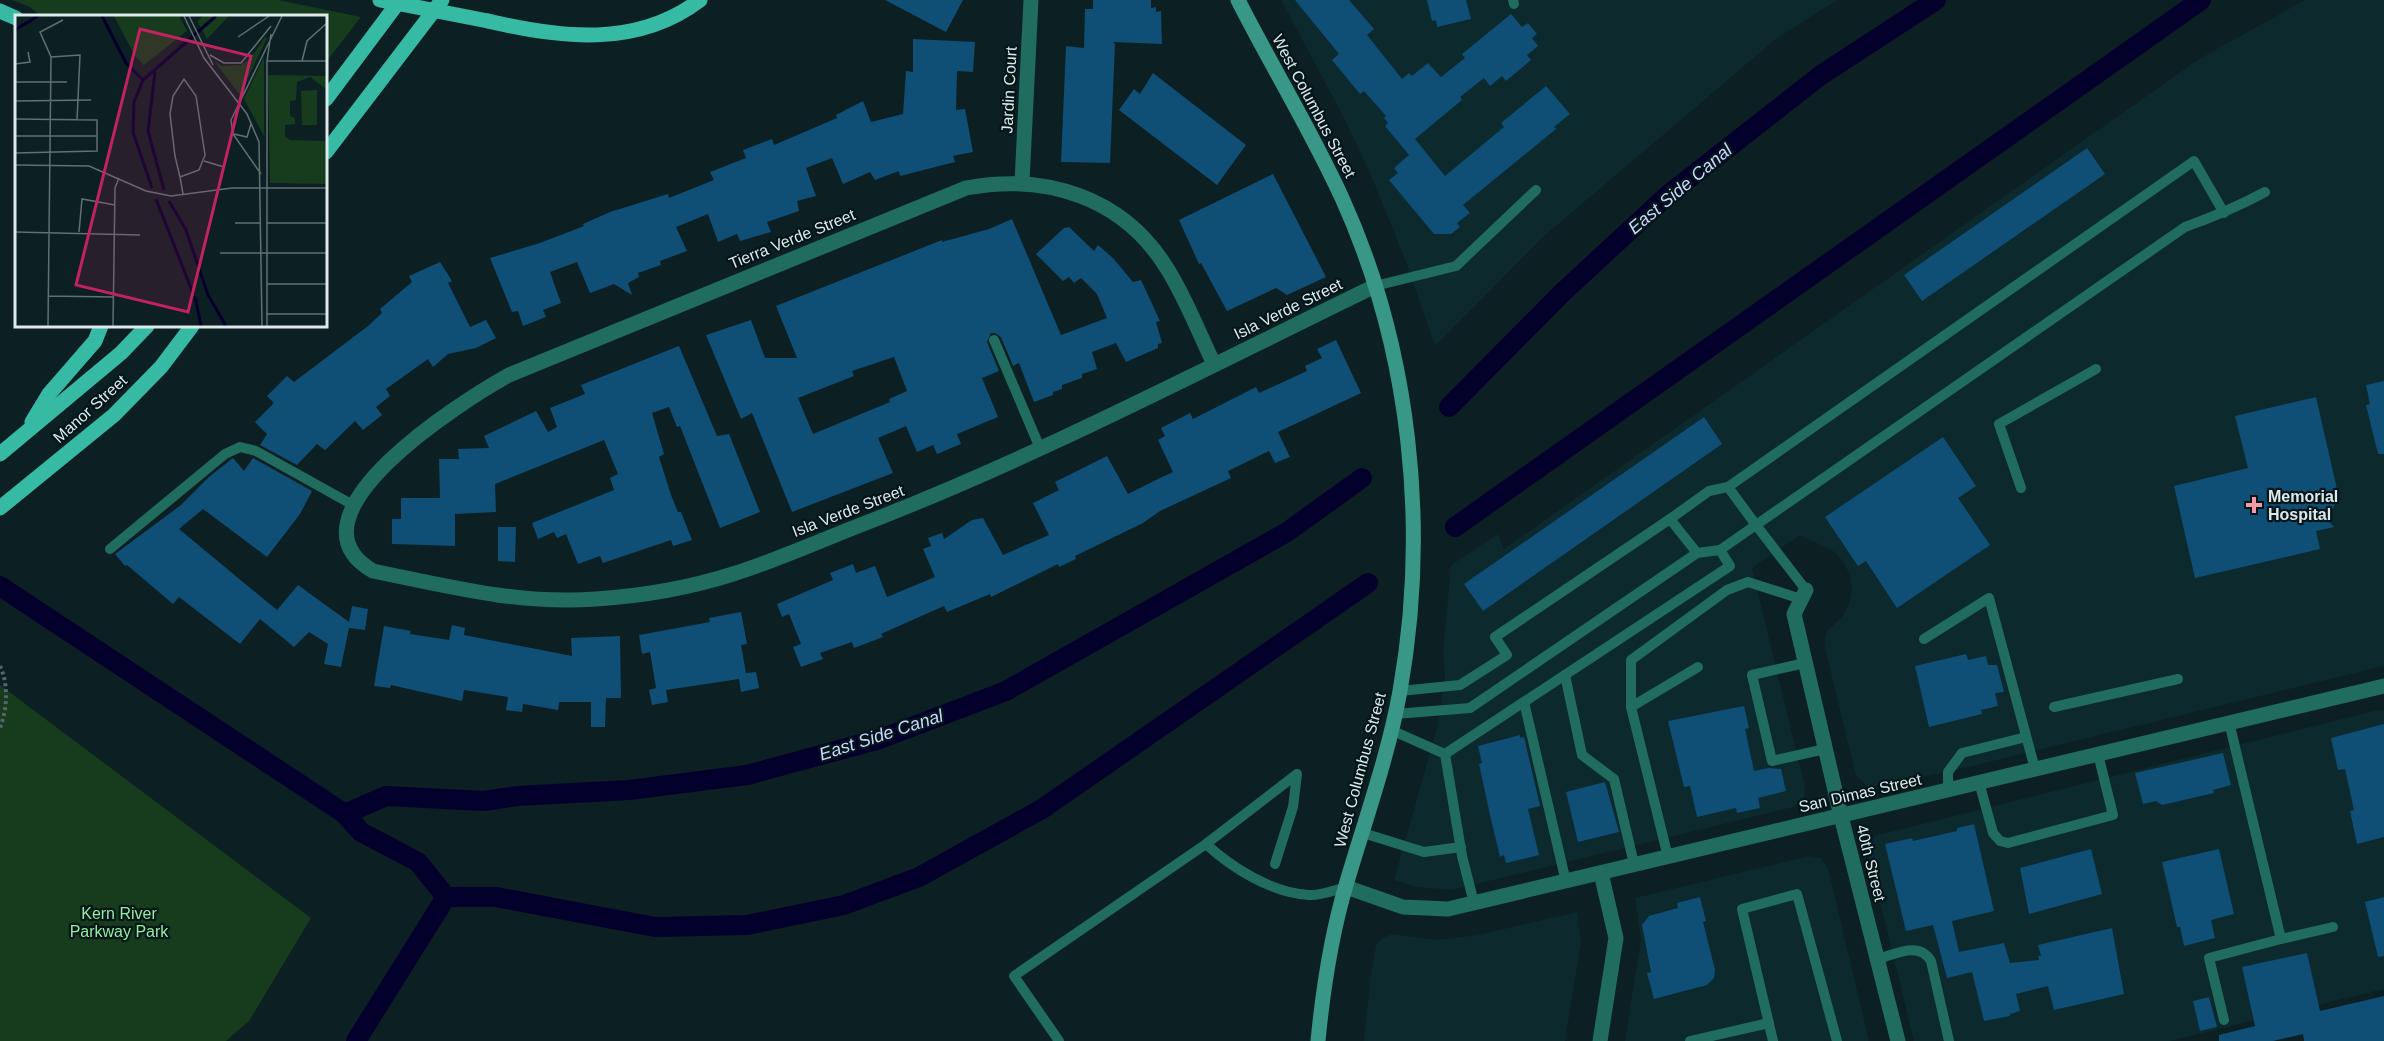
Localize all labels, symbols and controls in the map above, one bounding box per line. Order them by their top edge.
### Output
inset map [15,15,327,327]
street label: West Columbus Street [1269,31,1359,181]
street label: Jardin Court [998,45,1020,134]
water label: East Side Canal [1624,139,1737,238]
street label: Tierra Verde Street [726,206,858,272]
street label: Isla Verde Street [1231,275,1345,343]
street label: Manor Street [50,371,130,446]
street label: Isla Verde Street [790,482,907,540]
place label: Memorial Hospital [2268,488,2338,523]
marker: Memorial Hospital [2245,496,2263,514]
street label: West Columbus Street [1331,690,1389,849]
water label: East Side Canal [817,705,946,764]
street label: San Dimas Street [1797,770,1924,815]
street label: 40th Street [1853,823,1889,904]
park label: Kern River Parkway Park [70,905,169,940]

